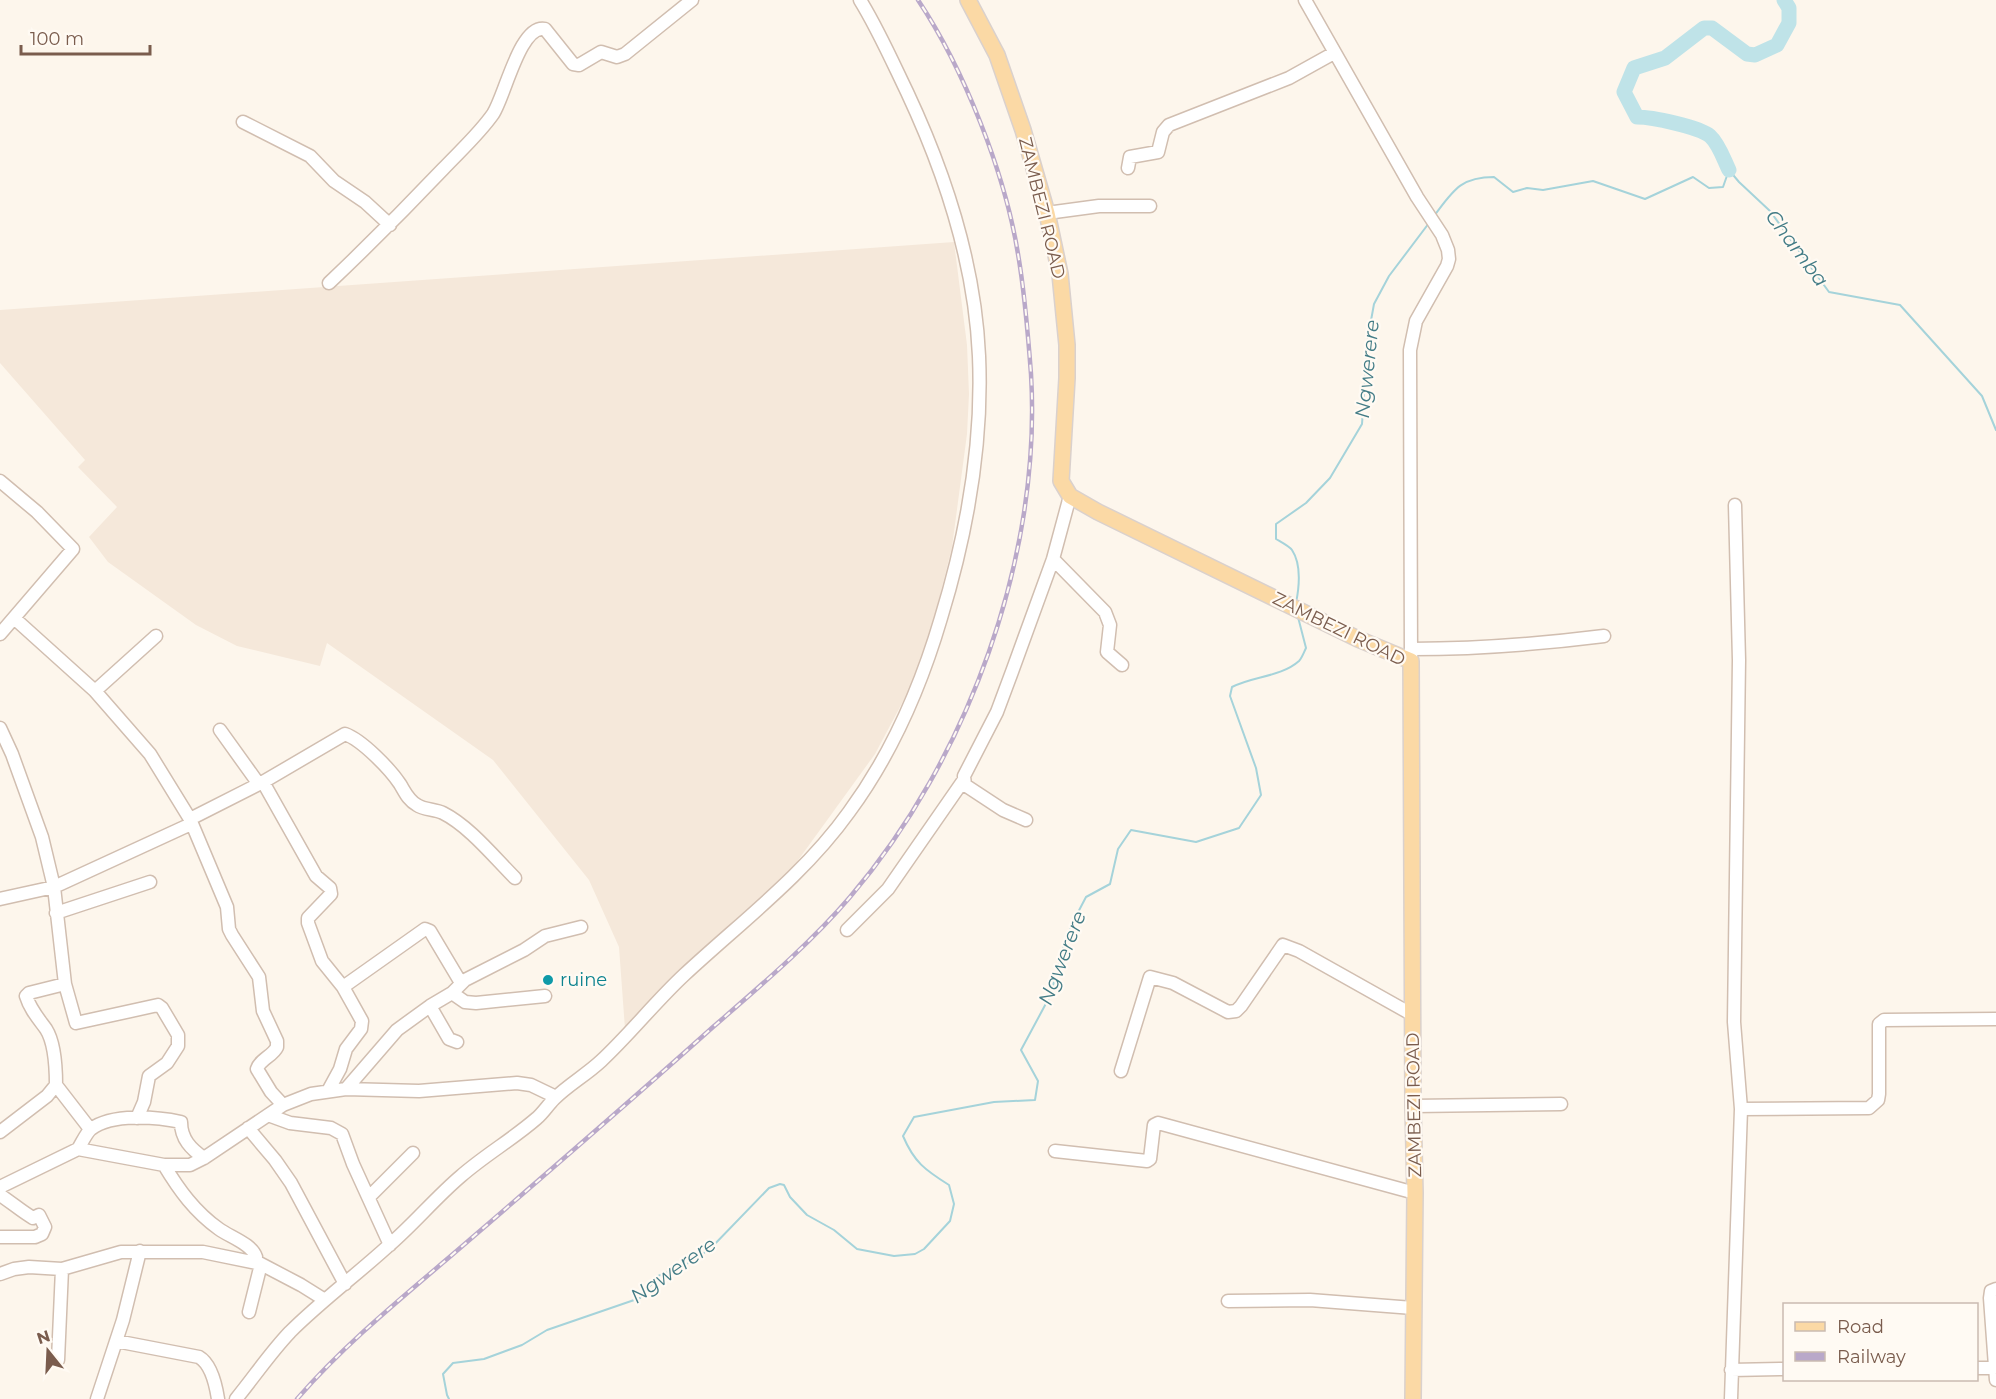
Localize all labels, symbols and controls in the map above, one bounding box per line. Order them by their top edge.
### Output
scale bar [21,18,150,56]
text: 100 m [30,28,84,50]
street label: ZAMBEZI ROAD [1014,135,1070,281]
water label: Chamba [1760,205,1834,291]
water label: Ngwerere [1350,319,1384,419]
street label: ZAMBEZI ROAD [1269,587,1409,671]
water label: Ngwerere [1033,907,1091,1009]
place label: ruine [560,969,607,991]
marker: ruine [541,973,555,987]
street label: ZAMBEZI ROAD [1402,1032,1426,1178]
water label: Ngwerere [626,1232,720,1308]
legend [1783,1303,1978,1381]
text: Road [1837,1316,1884,1338]
north arrow [18,1321,78,1381]
text: N [34,1326,53,1348]
text: Railway [1837,1346,1906,1368]

